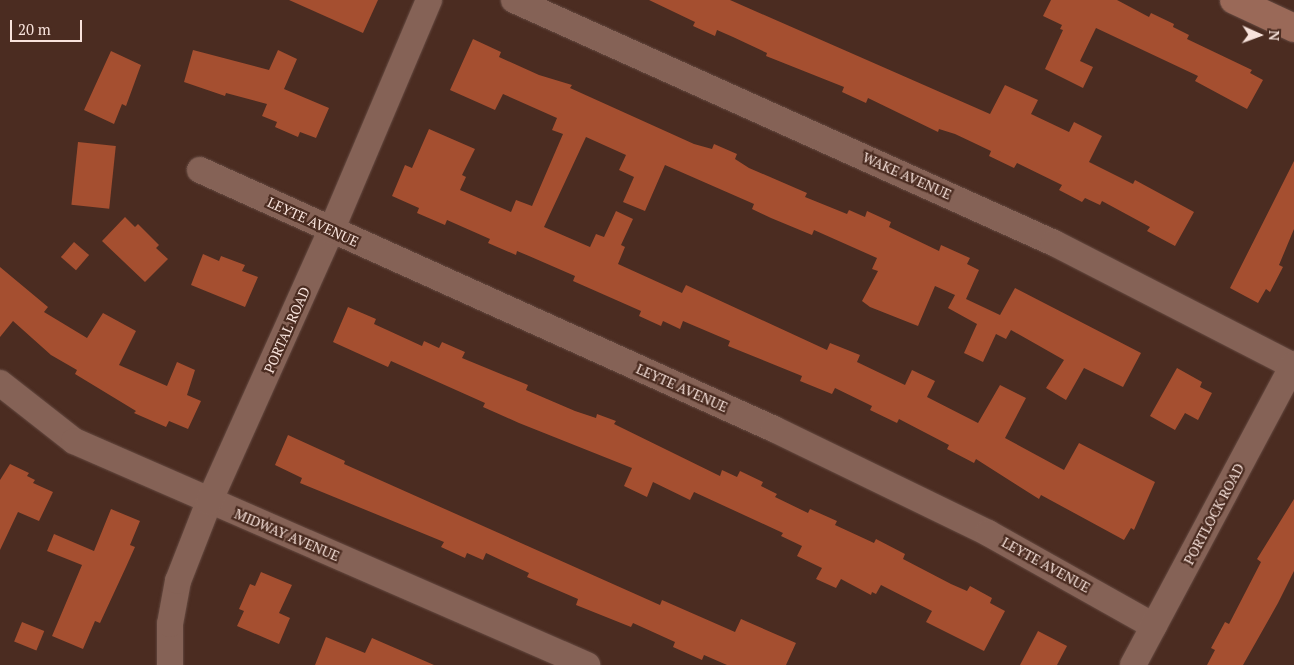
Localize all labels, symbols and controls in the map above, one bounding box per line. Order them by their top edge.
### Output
scale bar [12,10,85,42]
north arrow [1234,10,1284,60]
text: 20 m [18,19,51,39]
text: N [1265,30,1284,41]
street label: WAKE AVENUE [860,149,954,203]
street label: LEYTE AVENUE [265,194,361,250]
street label: PORTAL ROAD [261,284,313,376]
street label: LEYTE AVENUE [633,360,731,416]
street label: PORTLOCK ROAD [1180,461,1248,567]
street label: MIDWAY AVENUE [232,505,342,565]
street label: LEYTE AVENUE [999,534,1093,596]

